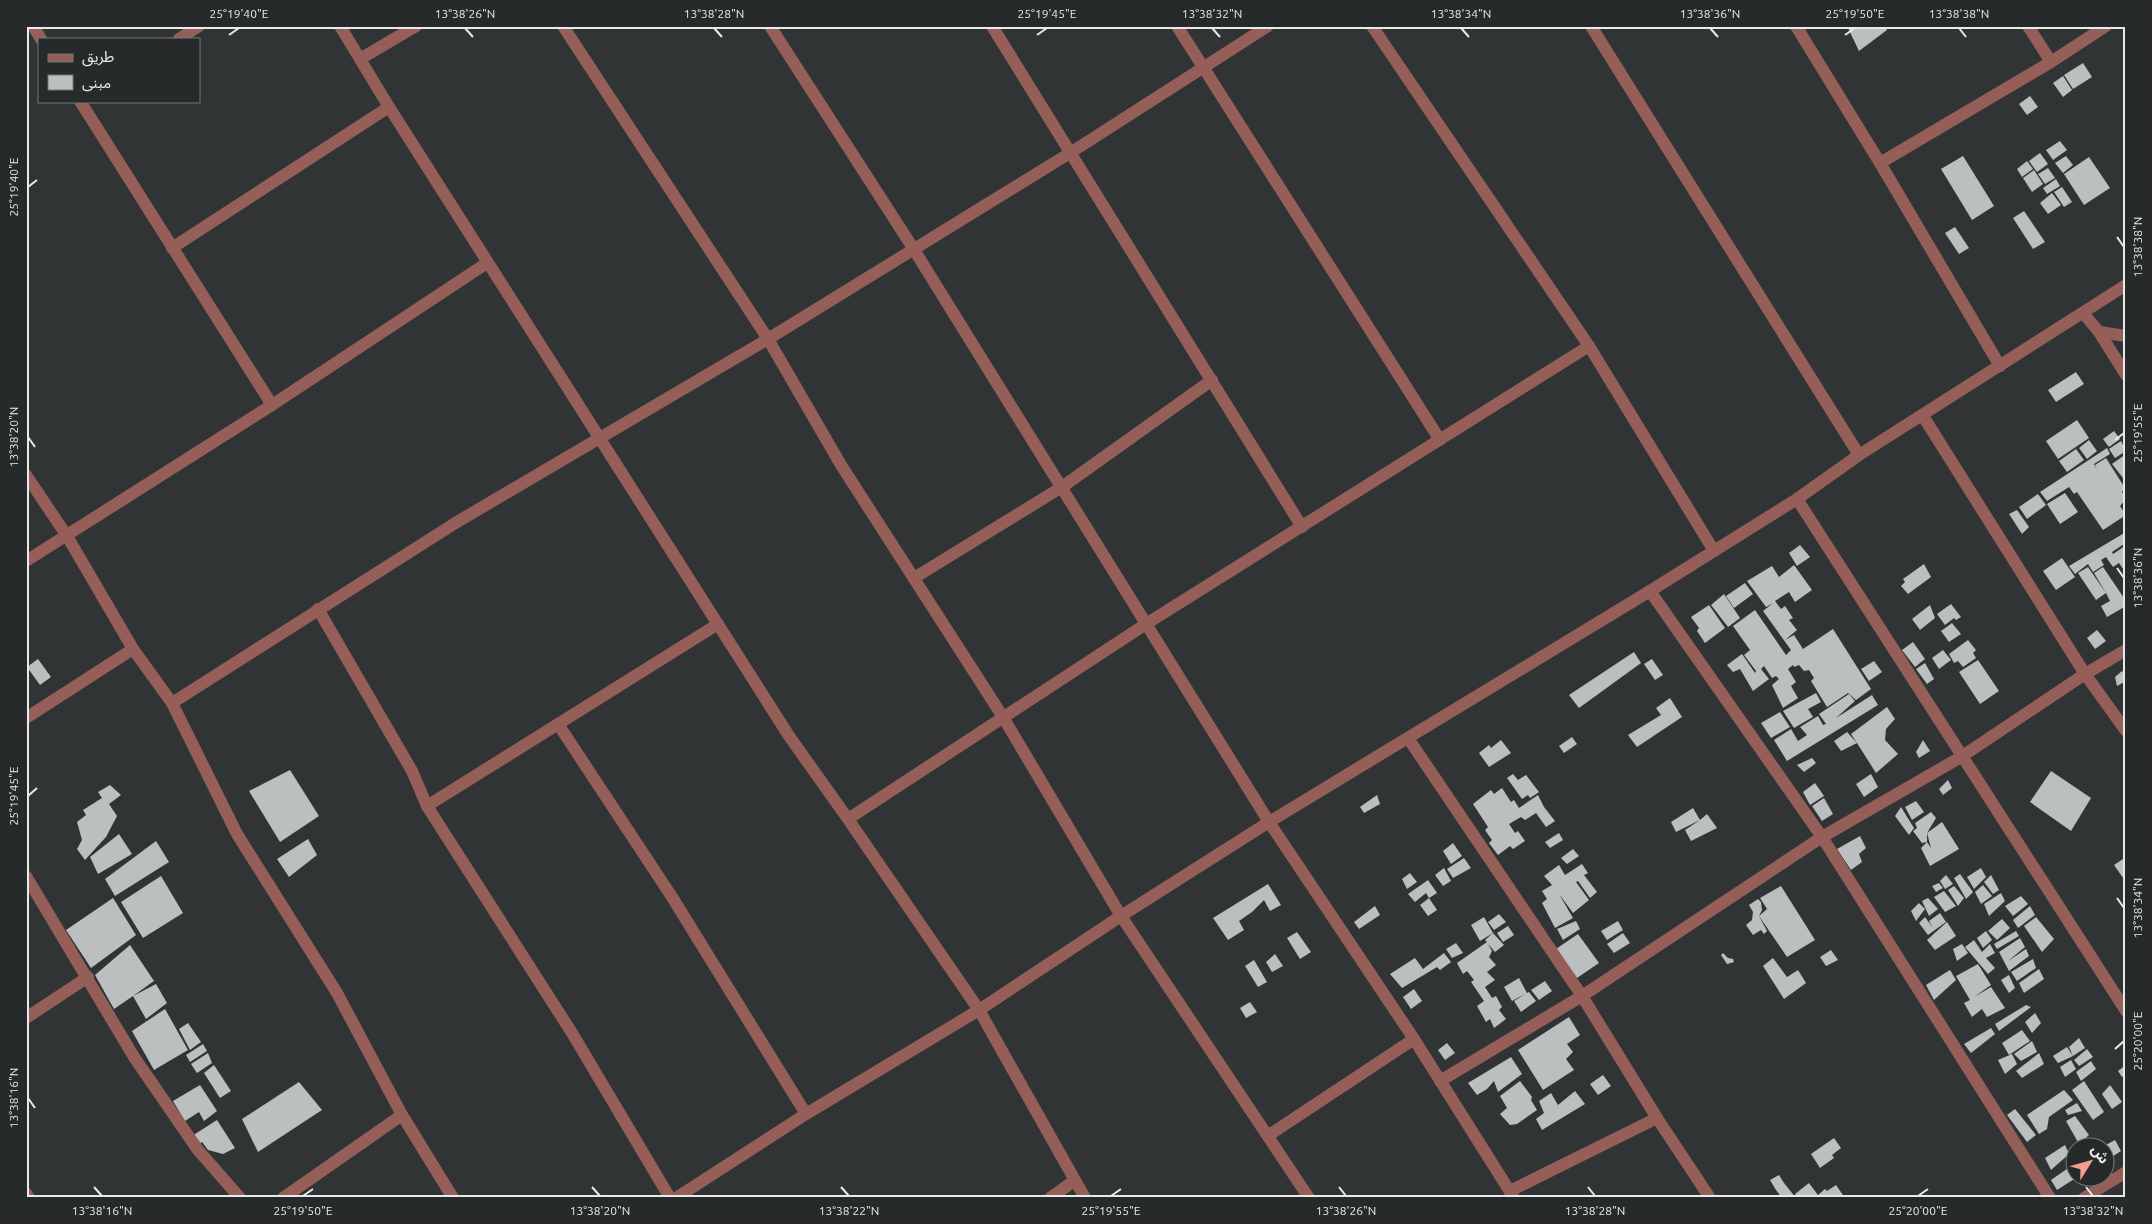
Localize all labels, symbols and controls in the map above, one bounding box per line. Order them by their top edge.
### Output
text: 25°19'40"E [210,7,269,20]
text: 13°38'26"N [435,7,495,20]
text: 13°38'28"N [684,7,744,20]
text: 25°19'45"E [1018,7,1077,20]
text: 13°38'32"N [1182,7,1242,20]
text: 13°38'34"N [1431,7,1491,20]
text: 13°38'36"N [1680,7,1740,20]
text: 25°19'50"E [1826,7,1885,20]
text: 13°38'38"N [1929,7,1989,20]
legend [38,38,200,102]
text: طريق [82,48,114,67]
text: مبنى [82,74,111,92]
text: 25°19'40"E [7,157,20,216]
text: 13°38'38"N [2131,217,2144,277]
text: 25°19'55"E [2131,403,2144,462]
text: 13°38'20"N [7,407,20,467]
text: 13°38'36"N [2131,548,2144,608]
text: 25°19'45"E [7,766,20,825]
text: 13°38'34"N [2131,878,2144,938]
text: 25°20'00"E [2131,1011,2144,1070]
text: 13°38'16"N [7,1068,20,1128]
north arrow [2064,1136,2114,1186]
text: ش [2088,1142,2113,1167]
text: 13°38'16"N [72,1204,132,1217]
text: 25°19'50"E [274,1204,333,1217]
text: 13°38'20"N [570,1204,630,1217]
text: 13°38'22"N [819,1204,879,1217]
text: 25°19'55"E [1082,1204,1141,1217]
text: 13°38'26"N [1316,1204,1376,1217]
text: 13°38'28"N [1565,1204,1625,1217]
text: 25°20'00"E [1889,1204,1948,1217]
text: 13°38'32"N [2063,1204,2123,1217]

